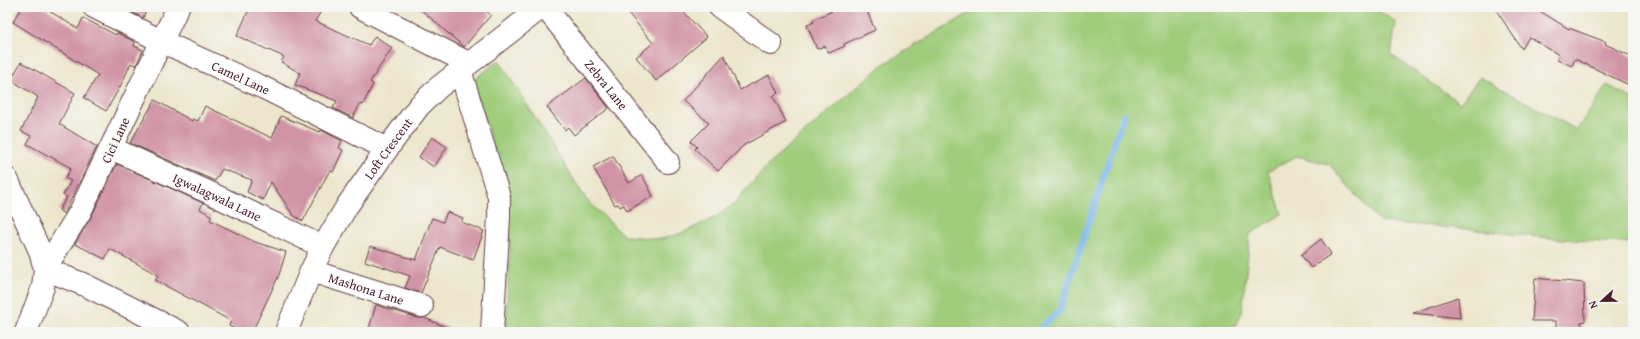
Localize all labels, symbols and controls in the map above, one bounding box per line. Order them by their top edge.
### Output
street label: Zebra Lane [580,55,632,114]
street label: Camel Lane [208,56,273,100]
street label: Cici Lane [97,114,134,166]
street label: Loft Crescent [360,114,417,183]
street label: Igwalagwala Lane [170,168,265,226]
street label: Mashona Lane [326,268,406,310]
north arrow [1582,281,1622,321]
text: N [1584,298,1602,311]

